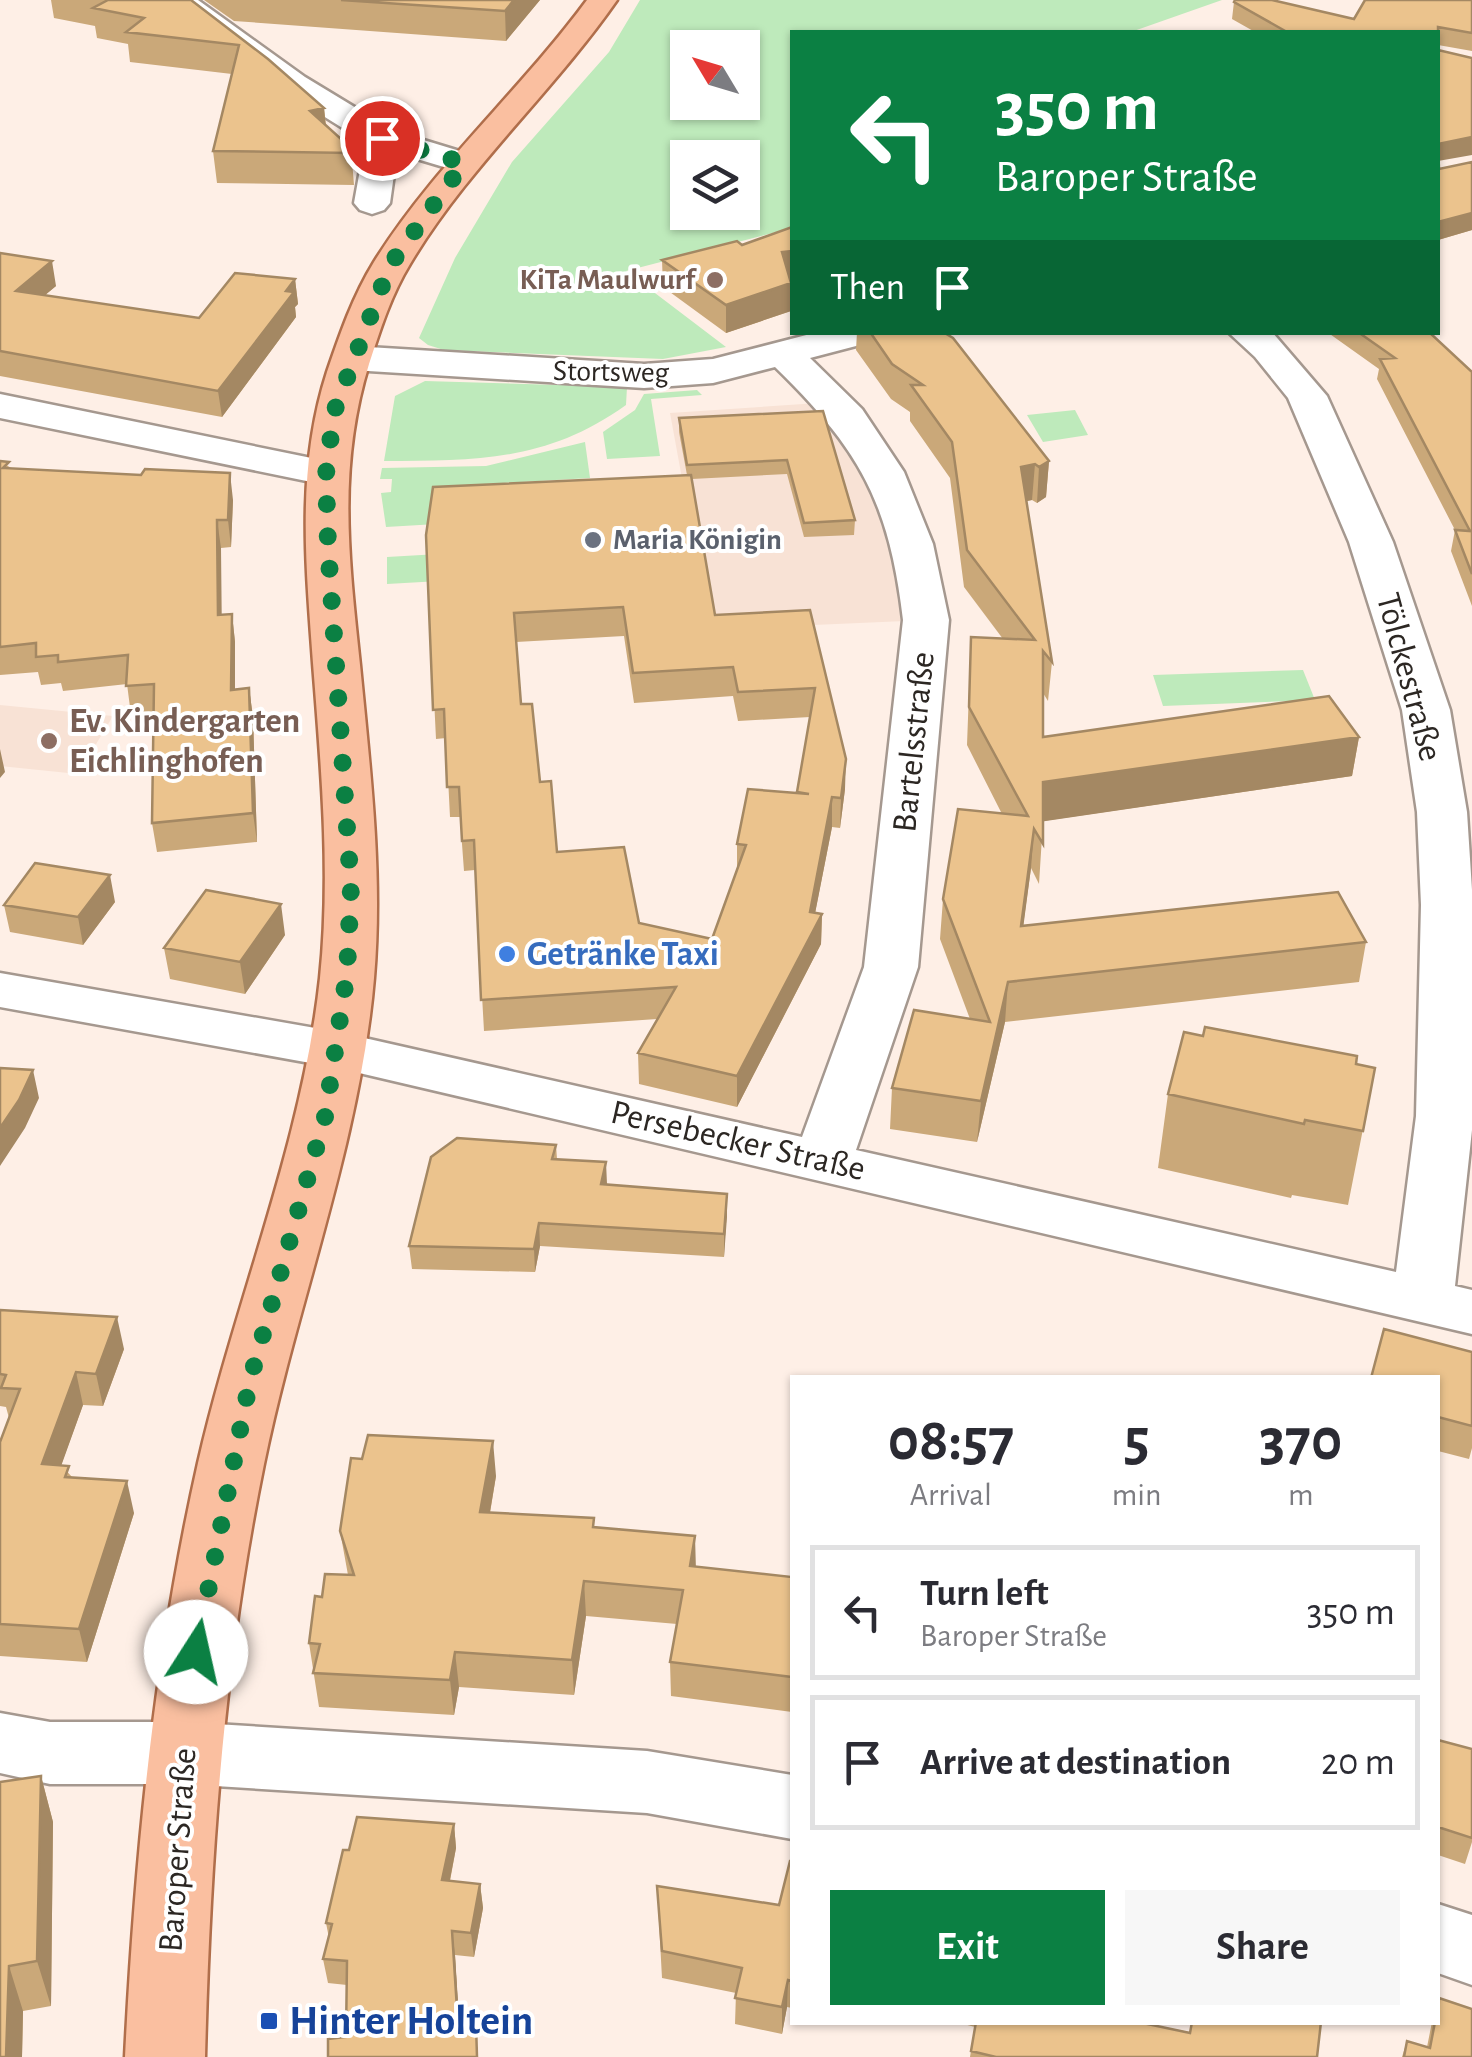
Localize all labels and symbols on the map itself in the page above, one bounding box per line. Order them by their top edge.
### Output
north arrow [670,30,760,120]
pin [340,96,425,181]
place label: KiTa Maulwurf [519,265,697,295]
marker: KiTa Maulwurf [704,269,726,291]
street label: Stortsweg [553,356,670,388]
place label: Maria Königin [613,525,782,555]
marker: Maria Königin [582,529,604,551]
street label: Tölckestraße [1370,589,1448,765]
street label: Bartelsstraße [887,650,941,834]
place label: Ev. Kindergarten Eichlinghofen [69,704,300,779]
marker: Ev. Kindergarten Eichlinghofen [38,730,60,752]
place label: Getränke Taxi [527,937,719,972]
marker: Getränke Taxi [496,943,518,965]
street label: Persebecker Straße [607,1095,869,1187]
position arrow [144,1600,248,1704]
street label: Baroper Straße [153,1747,203,1953]
place label: Hinter Holtein [289,2000,533,2042]
marker: Hinter Holtein [258,2010,280,2032]

